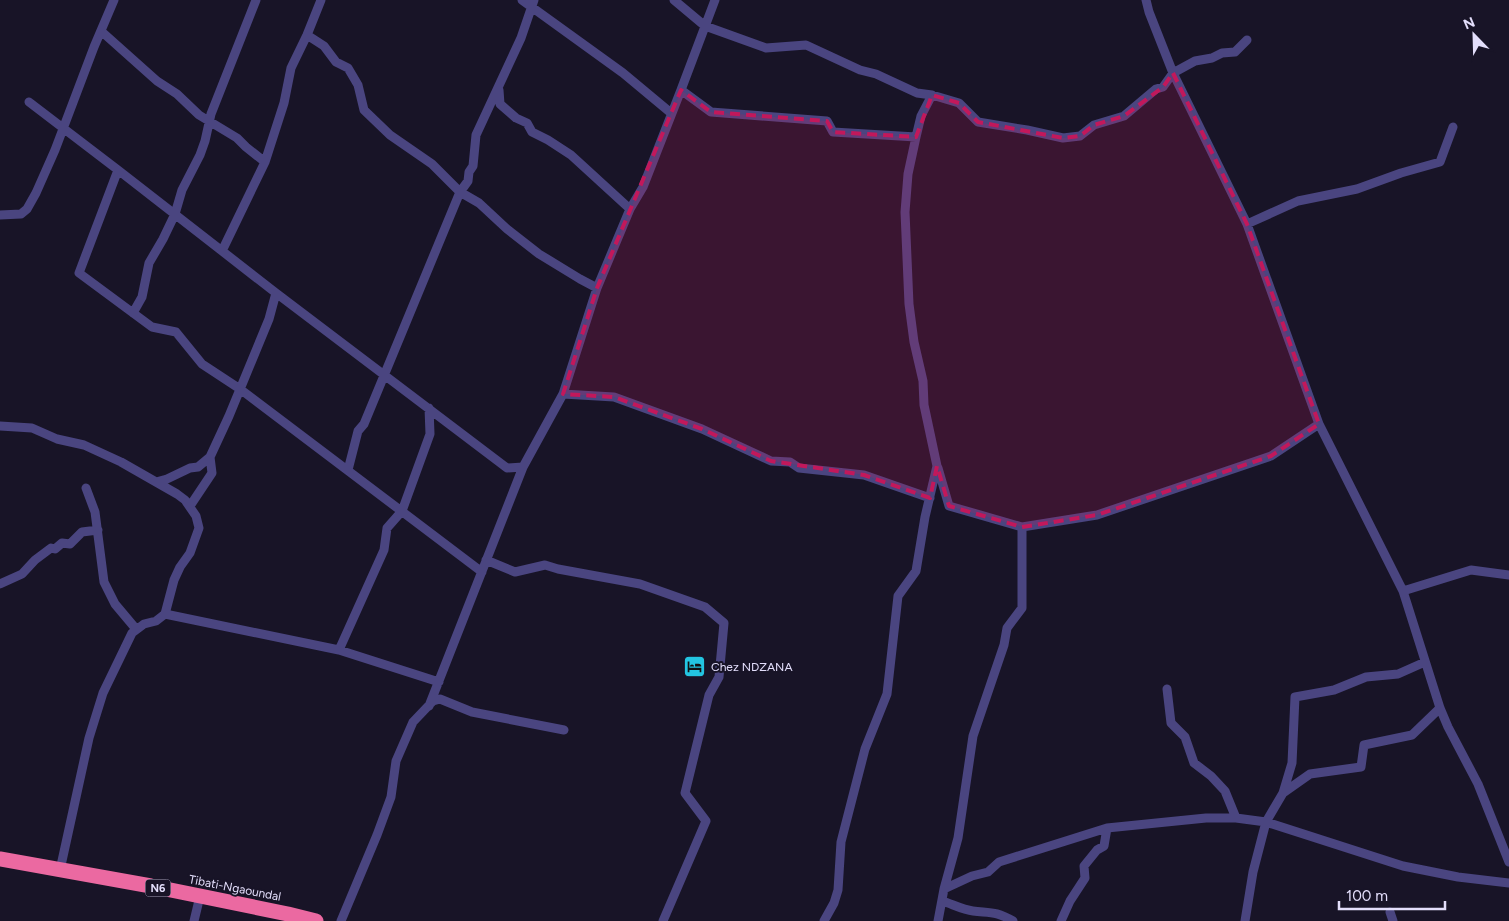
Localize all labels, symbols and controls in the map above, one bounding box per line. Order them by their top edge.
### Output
north arrow [1449,10,1499,60]
text: N [1461,14,1477,33]
hotel icon: Chez NDZANA [683,655,707,679]
place label: Chez NDZANA [711,660,793,674]
street label: Tibati-Ngaoundal [188,872,282,904]
scale bar [1339,878,1445,910]
road number: N6 [146,880,170,896]
text: 100 m [1346,887,1388,905]

